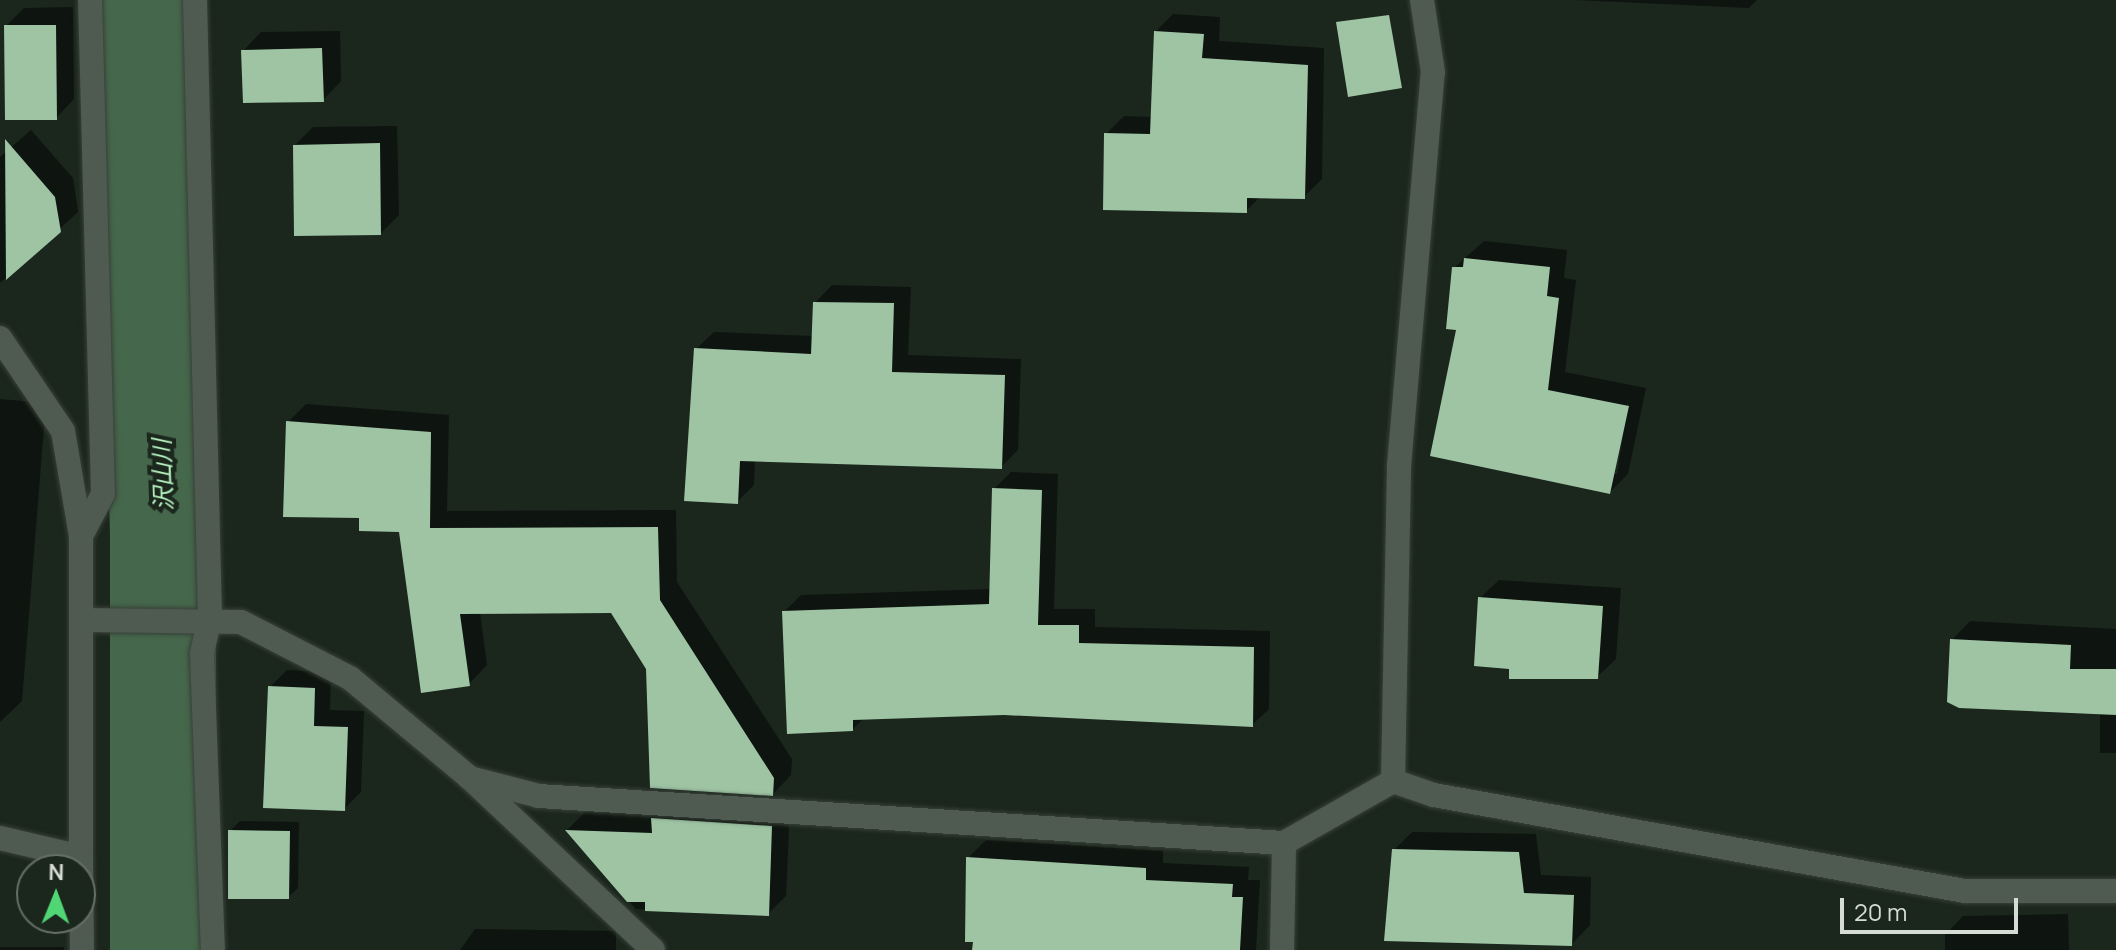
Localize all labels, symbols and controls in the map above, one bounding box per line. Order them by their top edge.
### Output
water label: 沢山川 [146,439,178,511]
north arrow [16,854,96,934]
text: N [48,857,65,887]
scale bar [1844,882,2022,932]
text: 20 m [1854,895,1907,928]

